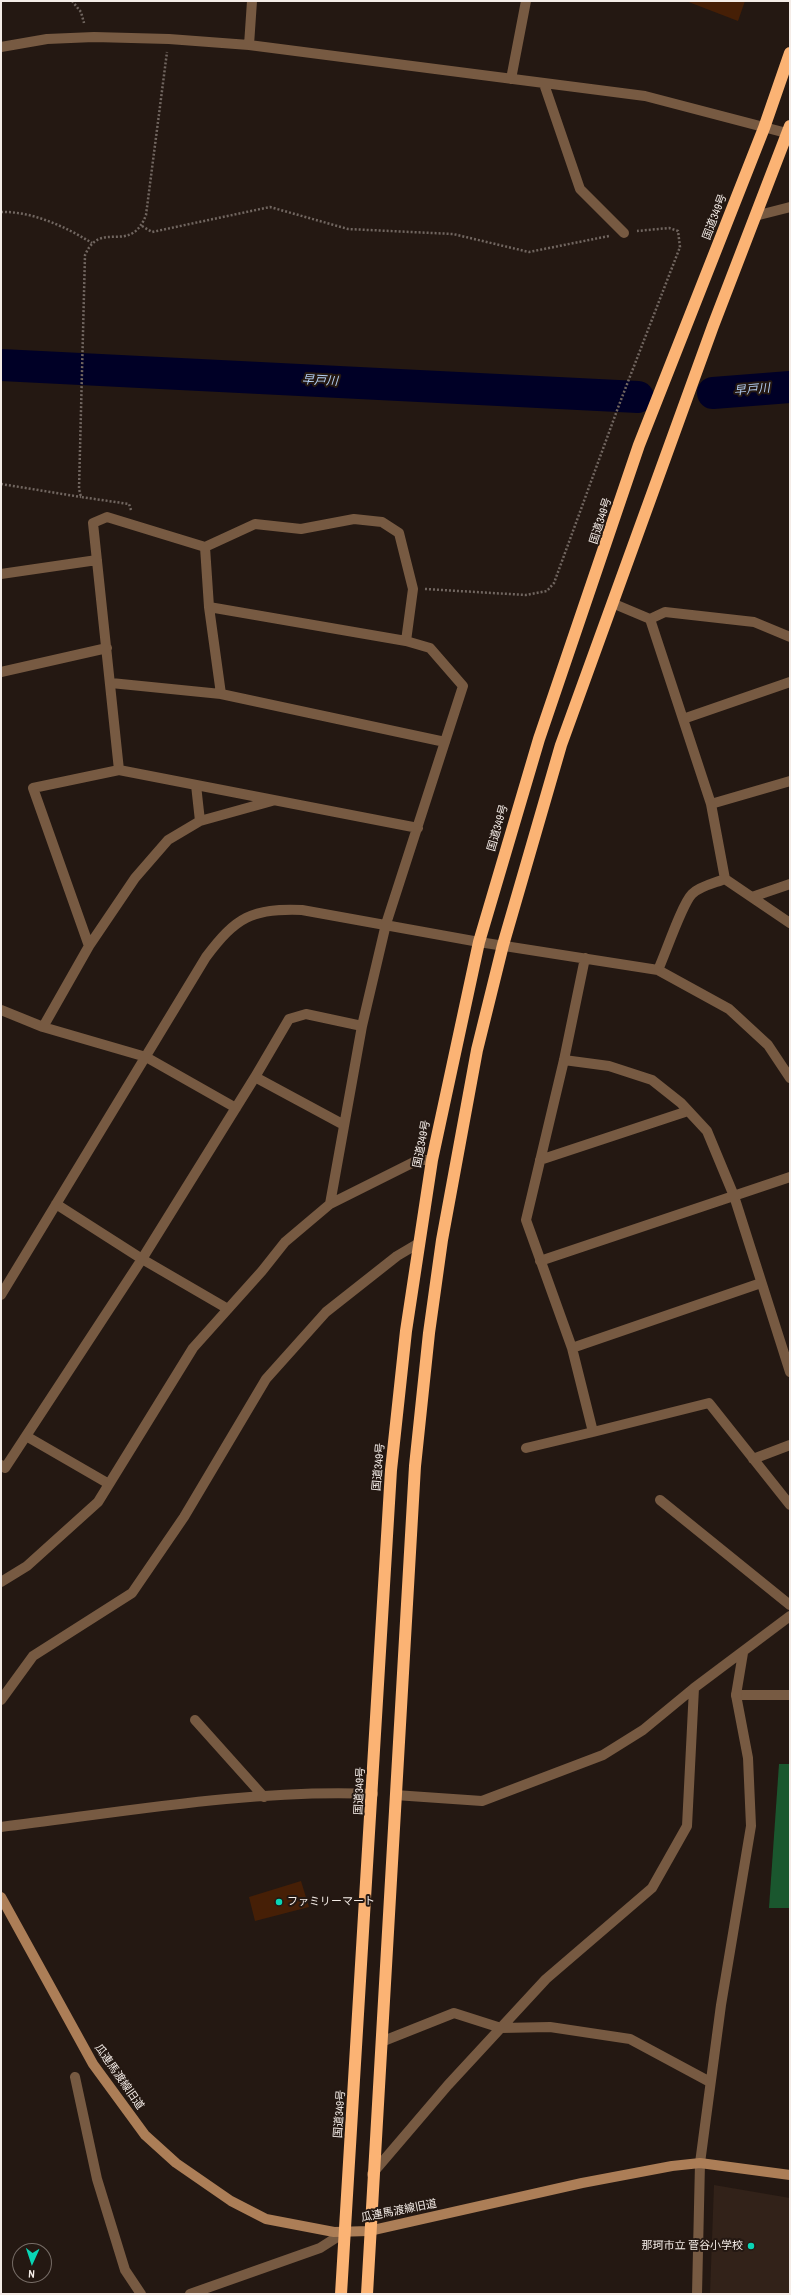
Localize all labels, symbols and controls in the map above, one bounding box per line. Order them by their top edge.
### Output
street label: 国道349号 [700,192,730,242]
water label: 早戸川 [302,373,338,389]
water label: 早戸川 [733,381,771,399]
street label: 国道349号 [587,496,615,546]
street label: 国道349号 [485,803,511,853]
street label: 国道349号 [411,1119,433,1169]
street label: 国道349号 [370,1442,388,1492]
street label: 国道349号 [352,1767,368,1815]
place label: ファミリーマート [287,1895,375,1909]
marker: ファミリーマート [274,1897,284,1907]
street label: 瓜連馬渡線旧道 [92,2042,146,2112]
street label: 国道349号 [332,2090,348,2138]
street label: 瓜連馬渡線旧道 [360,2197,438,2225]
place label: 那珂市立 菅谷小学校 [641,2239,743,2253]
marker: 那珂市立 菅谷小学校 [746,2241,756,2251]
north arrow [12,2243,52,2283]
text: N [28,2267,35,2281]

